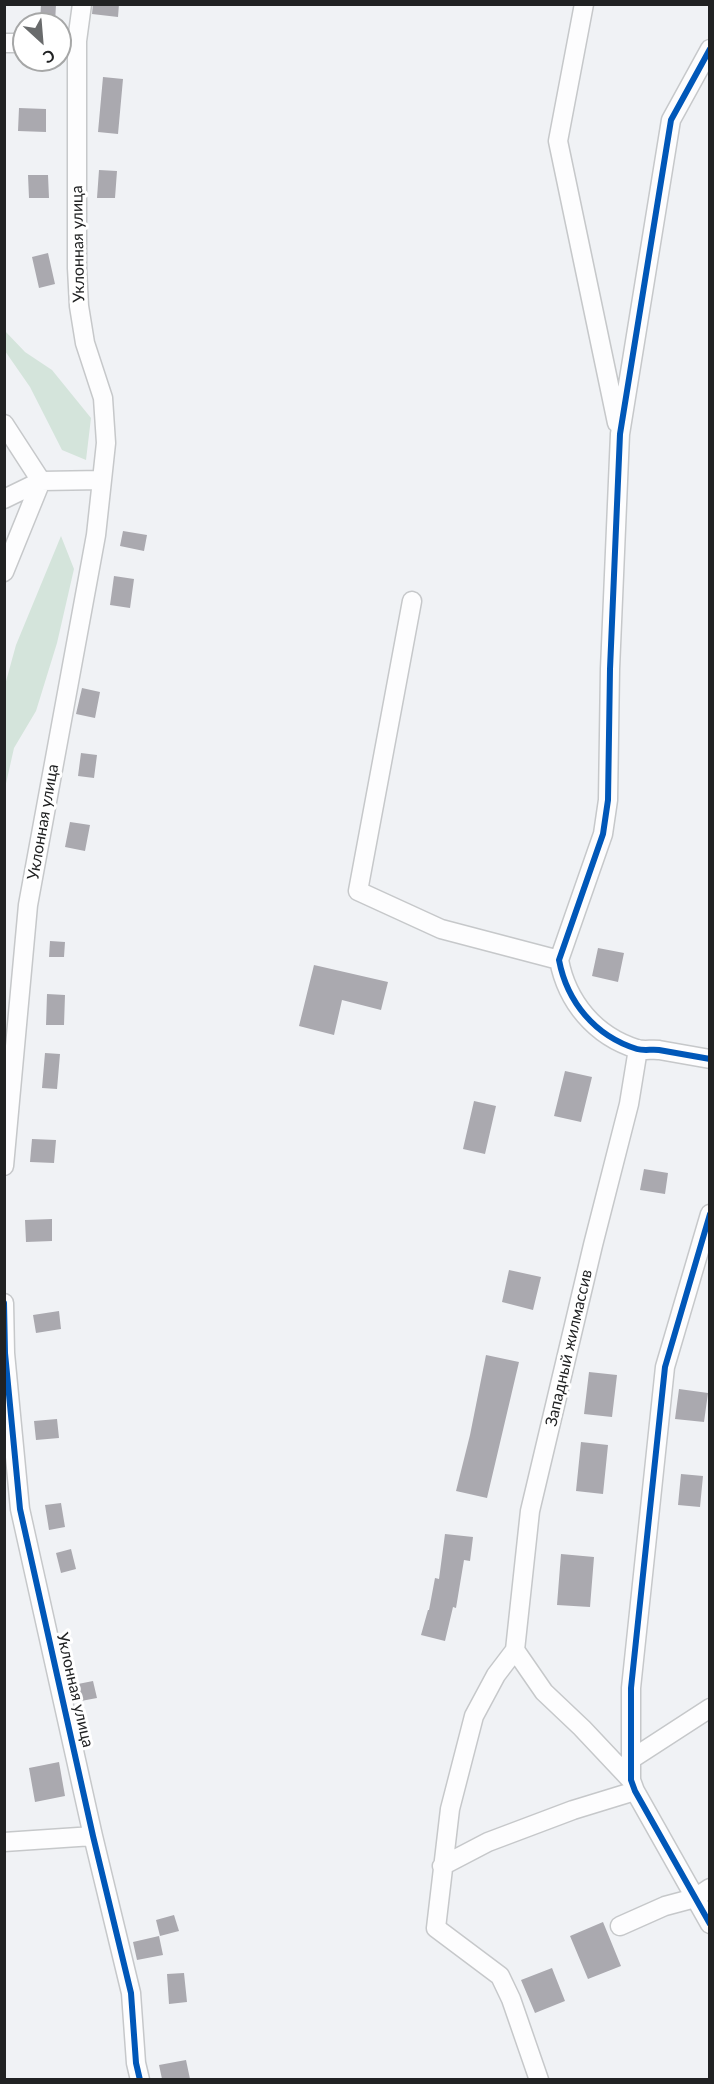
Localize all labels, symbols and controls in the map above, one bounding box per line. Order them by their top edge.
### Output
north arrow [12,12,72,72]
text: С [40,46,58,68]
street label: Уклонная улица [67,185,89,303]
street label: Уклонная улица [23,763,63,881]
street label: Западный жилмассив [542,1268,596,1428]
street label: Уклонная улица [52,1631,98,1749]

